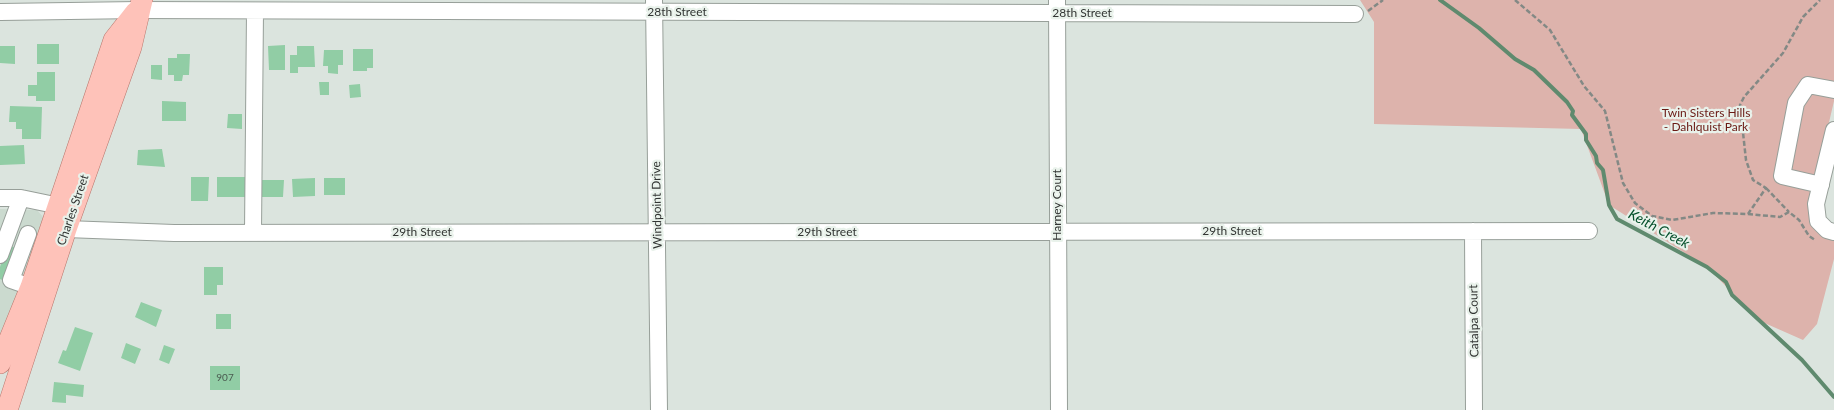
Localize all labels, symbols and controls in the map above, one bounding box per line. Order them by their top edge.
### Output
street label: 28th Street [647,5,707,19]
street label: 28th Street [1052,6,1112,20]
park label: Twin Sisters Hills - Dahlquist Park [1662,106,1750,134]
street label: Windpoint Drive [649,161,665,249]
street label: Harney Court [1050,169,1064,241]
street label: Charles Street [54,173,92,247]
water label: Keith Creek [1626,206,1692,252]
street label: 29th Street [1202,224,1262,238]
street label: 29th Street [392,225,452,239]
street label: 29th Street [797,225,857,239]
street label: Catalpa Court [1466,284,1482,358]
house number: 907 [216,372,234,384]

